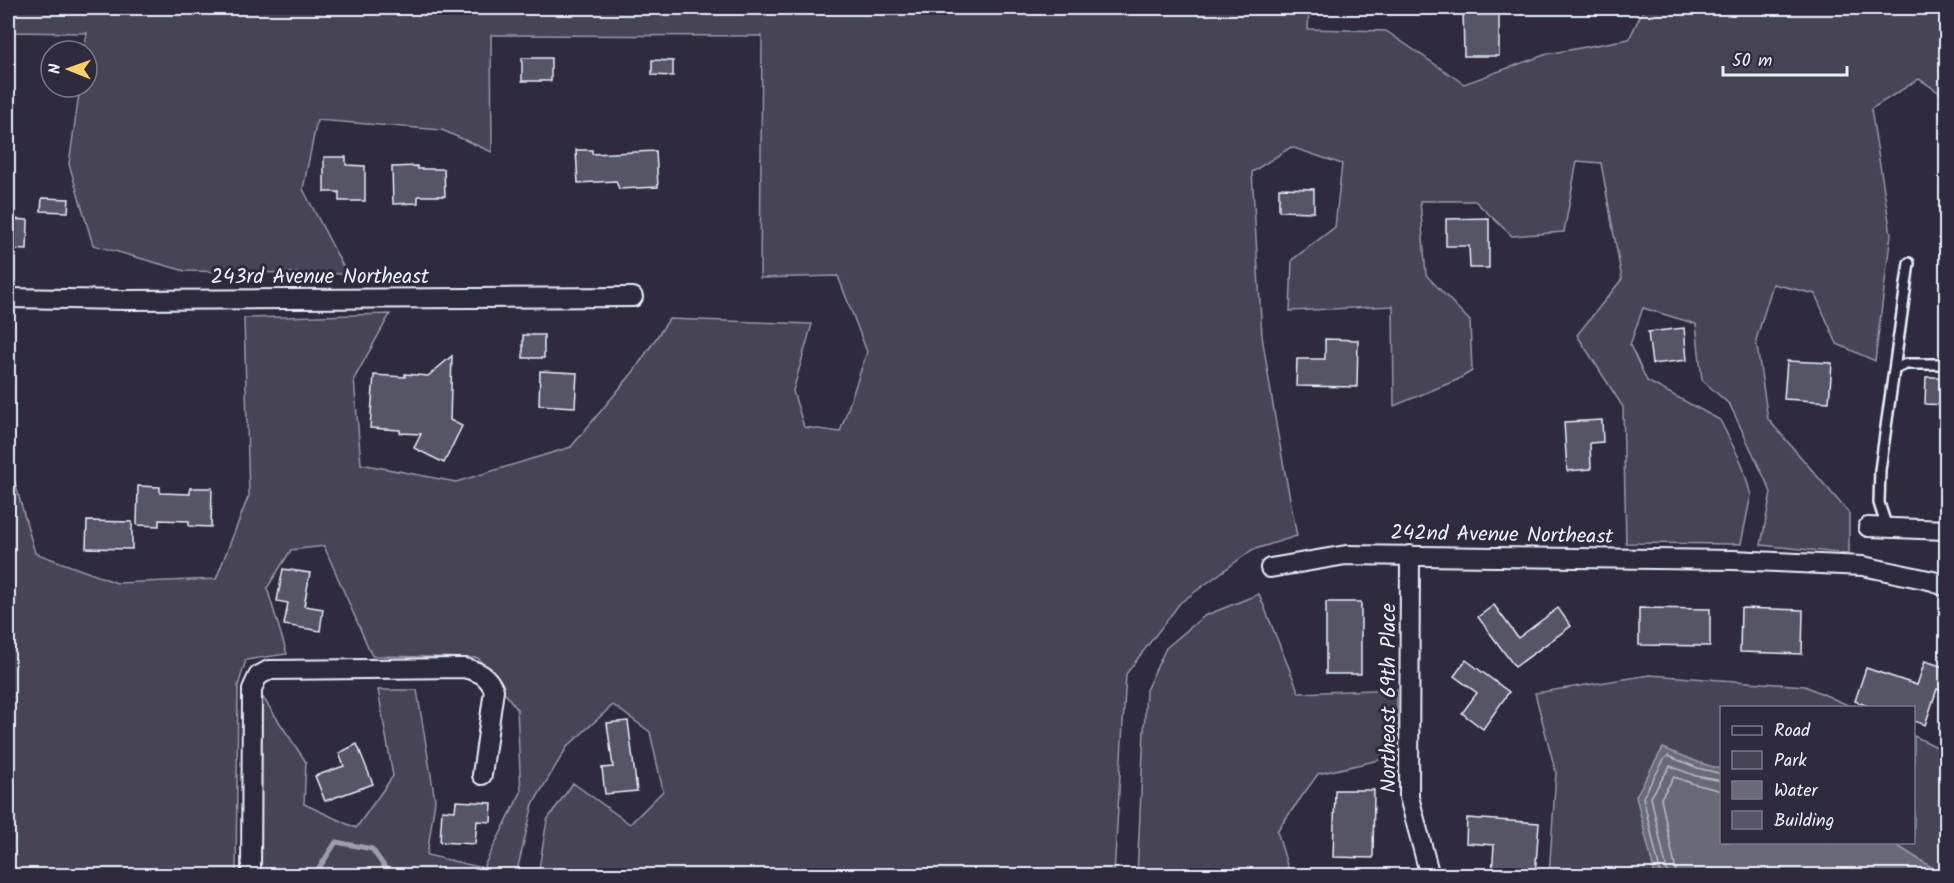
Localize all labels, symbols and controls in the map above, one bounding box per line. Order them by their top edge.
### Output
north arrow [39,39,99,99]
scale bar [1723,39,1848,77]
text: 50 m [1732,47,1772,76]
text: N [43,63,68,74]
street label: 243rd Avenue Northeast [211,261,430,294]
street label: 242nd Avenue Northeast [1390,517,1614,554]
street label: Northeast 69th Place [1373,603,1406,793]
legend [1720,706,1915,844]
text: Road [1774,717,1811,746]
text: Park [1774,747,1807,776]
text: Water [1774,777,1819,806]
text: Building [1774,807,1834,836]

